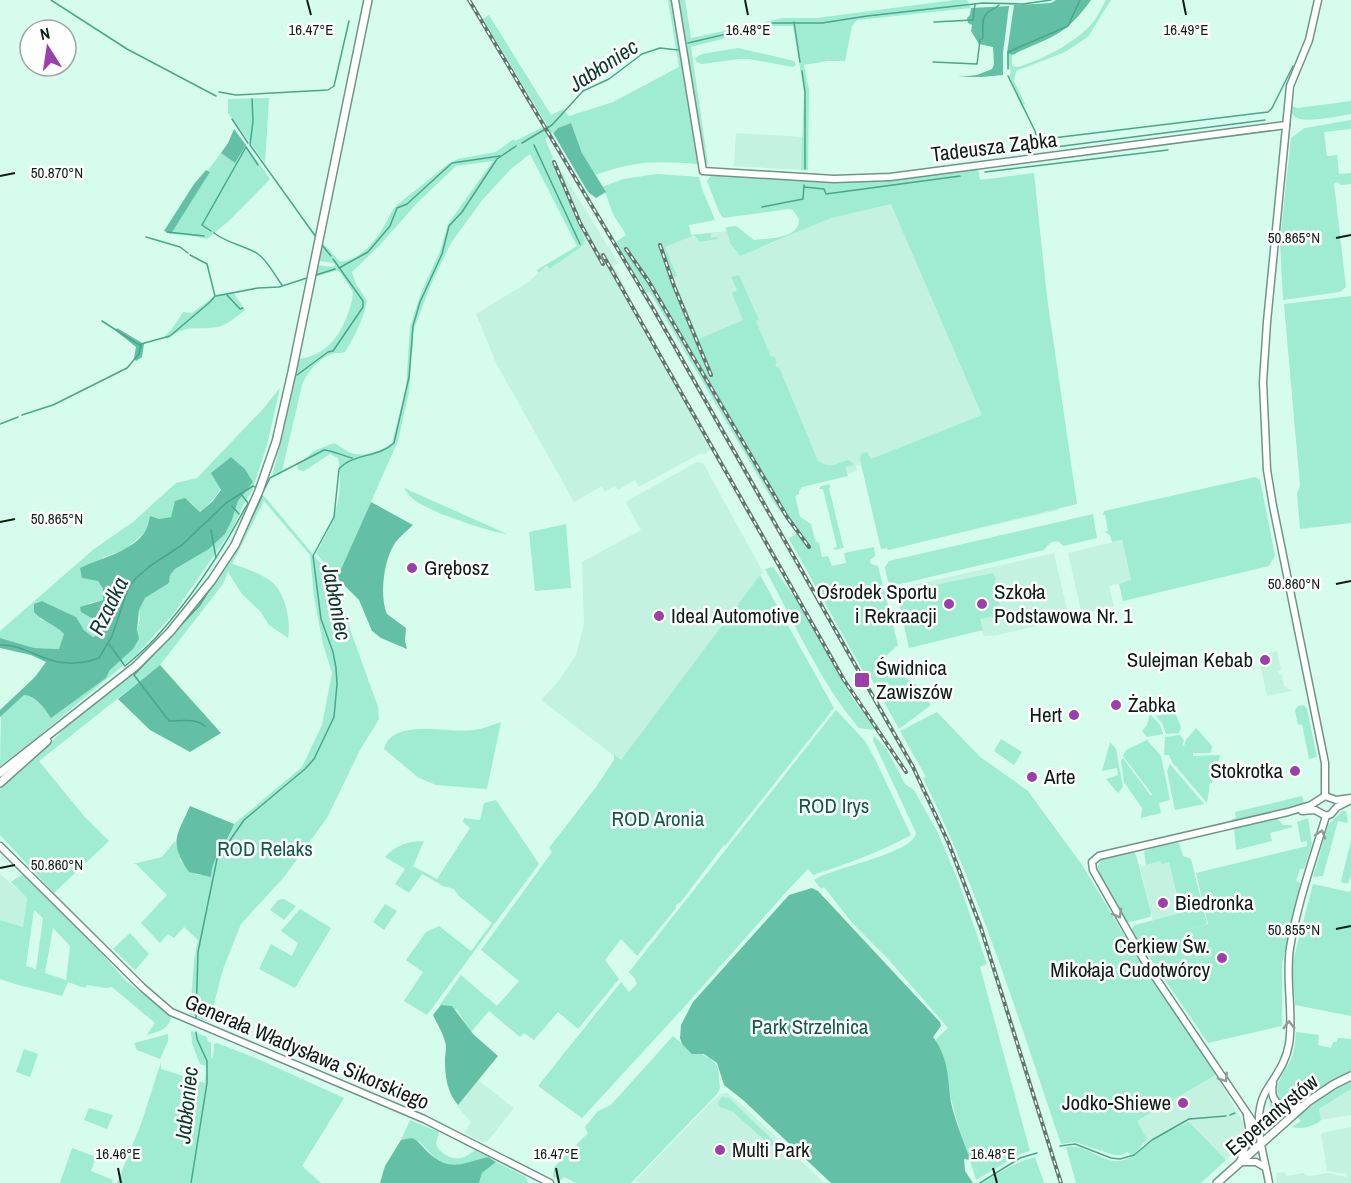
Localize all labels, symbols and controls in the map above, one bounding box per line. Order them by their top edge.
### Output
north arrow [18,18,78,78]
text: 16.47°E [289,19,334,40]
text: 16.48°E [726,19,771,40]
text: 16.49°E [1164,19,1209,40]
text: N [38,22,52,45]
water label: Jabłoniec [562,31,644,99]
street label: Tadeusza Ząbka [929,124,1059,169]
text: 50.870°N [31,162,83,183]
text: 50.865°N [1268,227,1320,248]
text: 50.865°N [31,508,83,529]
place label: Grębosz [424,553,489,582]
water label: Jabłoniec [315,560,359,643]
marker: Grębosz [405,561,419,575]
water label: Rzadka [81,572,135,640]
text: 50.860°N [1268,573,1320,594]
place label: Ośrodek Sportu i Rekraacji [816,577,937,630]
place label: Szkoła Podstawowa Nr. 1 [994,577,1133,630]
marker: Ośrodek Sportu i Rekraacji [942,597,956,611]
marker: Szkoła Podstawowa Nr. 1 [975,597,989,611]
place label: Ideal Automotive [671,601,799,630]
marker: Ideal Automotive [652,609,666,623]
place label: Sulejman Kebab [1127,645,1253,674]
place label: Świdnica Zawiszów [876,653,953,706]
marker: Sulejman Kebab [1258,653,1272,667]
marker: Świdnica Zawiszów [853,671,871,689]
place label: Żabka [1128,690,1176,719]
marker: Żabka [1109,698,1123,712]
place label: Hert [1029,700,1062,729]
marker: Hert [1067,708,1081,722]
place label: Stokrotka [1210,756,1283,785]
place label: Arte [1043,762,1076,791]
marker: Stokrotka [1288,764,1302,778]
marker: Arte [1025,770,1039,784]
park label: ROD Irys [799,791,869,820]
park label: ROD Aronia [612,804,705,833]
one-way arrow [1314,829,1326,840]
park label: ROD Relaks [217,834,313,863]
text: 50.860°N [31,854,83,875]
place label: Biedronka [1175,888,1254,917]
marker: Biedronka [1156,896,1170,910]
one-way arrow [1111,908,1122,919]
text: 50.855°N [1268,919,1320,940]
place label: Cerkiew Św. Mikołaja Cudotwórcy [1050,931,1210,984]
marker: Cerkiew Św. Mikołaja Cudotwórcy [1215,951,1229,965]
street label: Generała Władysława Sikorskiego [180,987,434,1116]
park label: Park Strzelnica [752,1012,869,1041]
one-way arrow [1283,1020,1295,1029]
water label: Jabłoniec [167,1065,205,1146]
street label: Esperantystów [1219,1067,1325,1162]
one-way arrow [1217,1071,1228,1082]
place label: Jodko-Shiewe [1062,1088,1171,1117]
marker: Jodko-Shiewe [1176,1096,1190,1110]
place label: Multi Park [732,1135,810,1164]
text: 16.46°E [96,1143,141,1164]
text: 16.47°E [534,1143,579,1164]
marker: Multi Park [713,1143,727,1157]
text: 16.48°E [971,1143,1016,1164]

